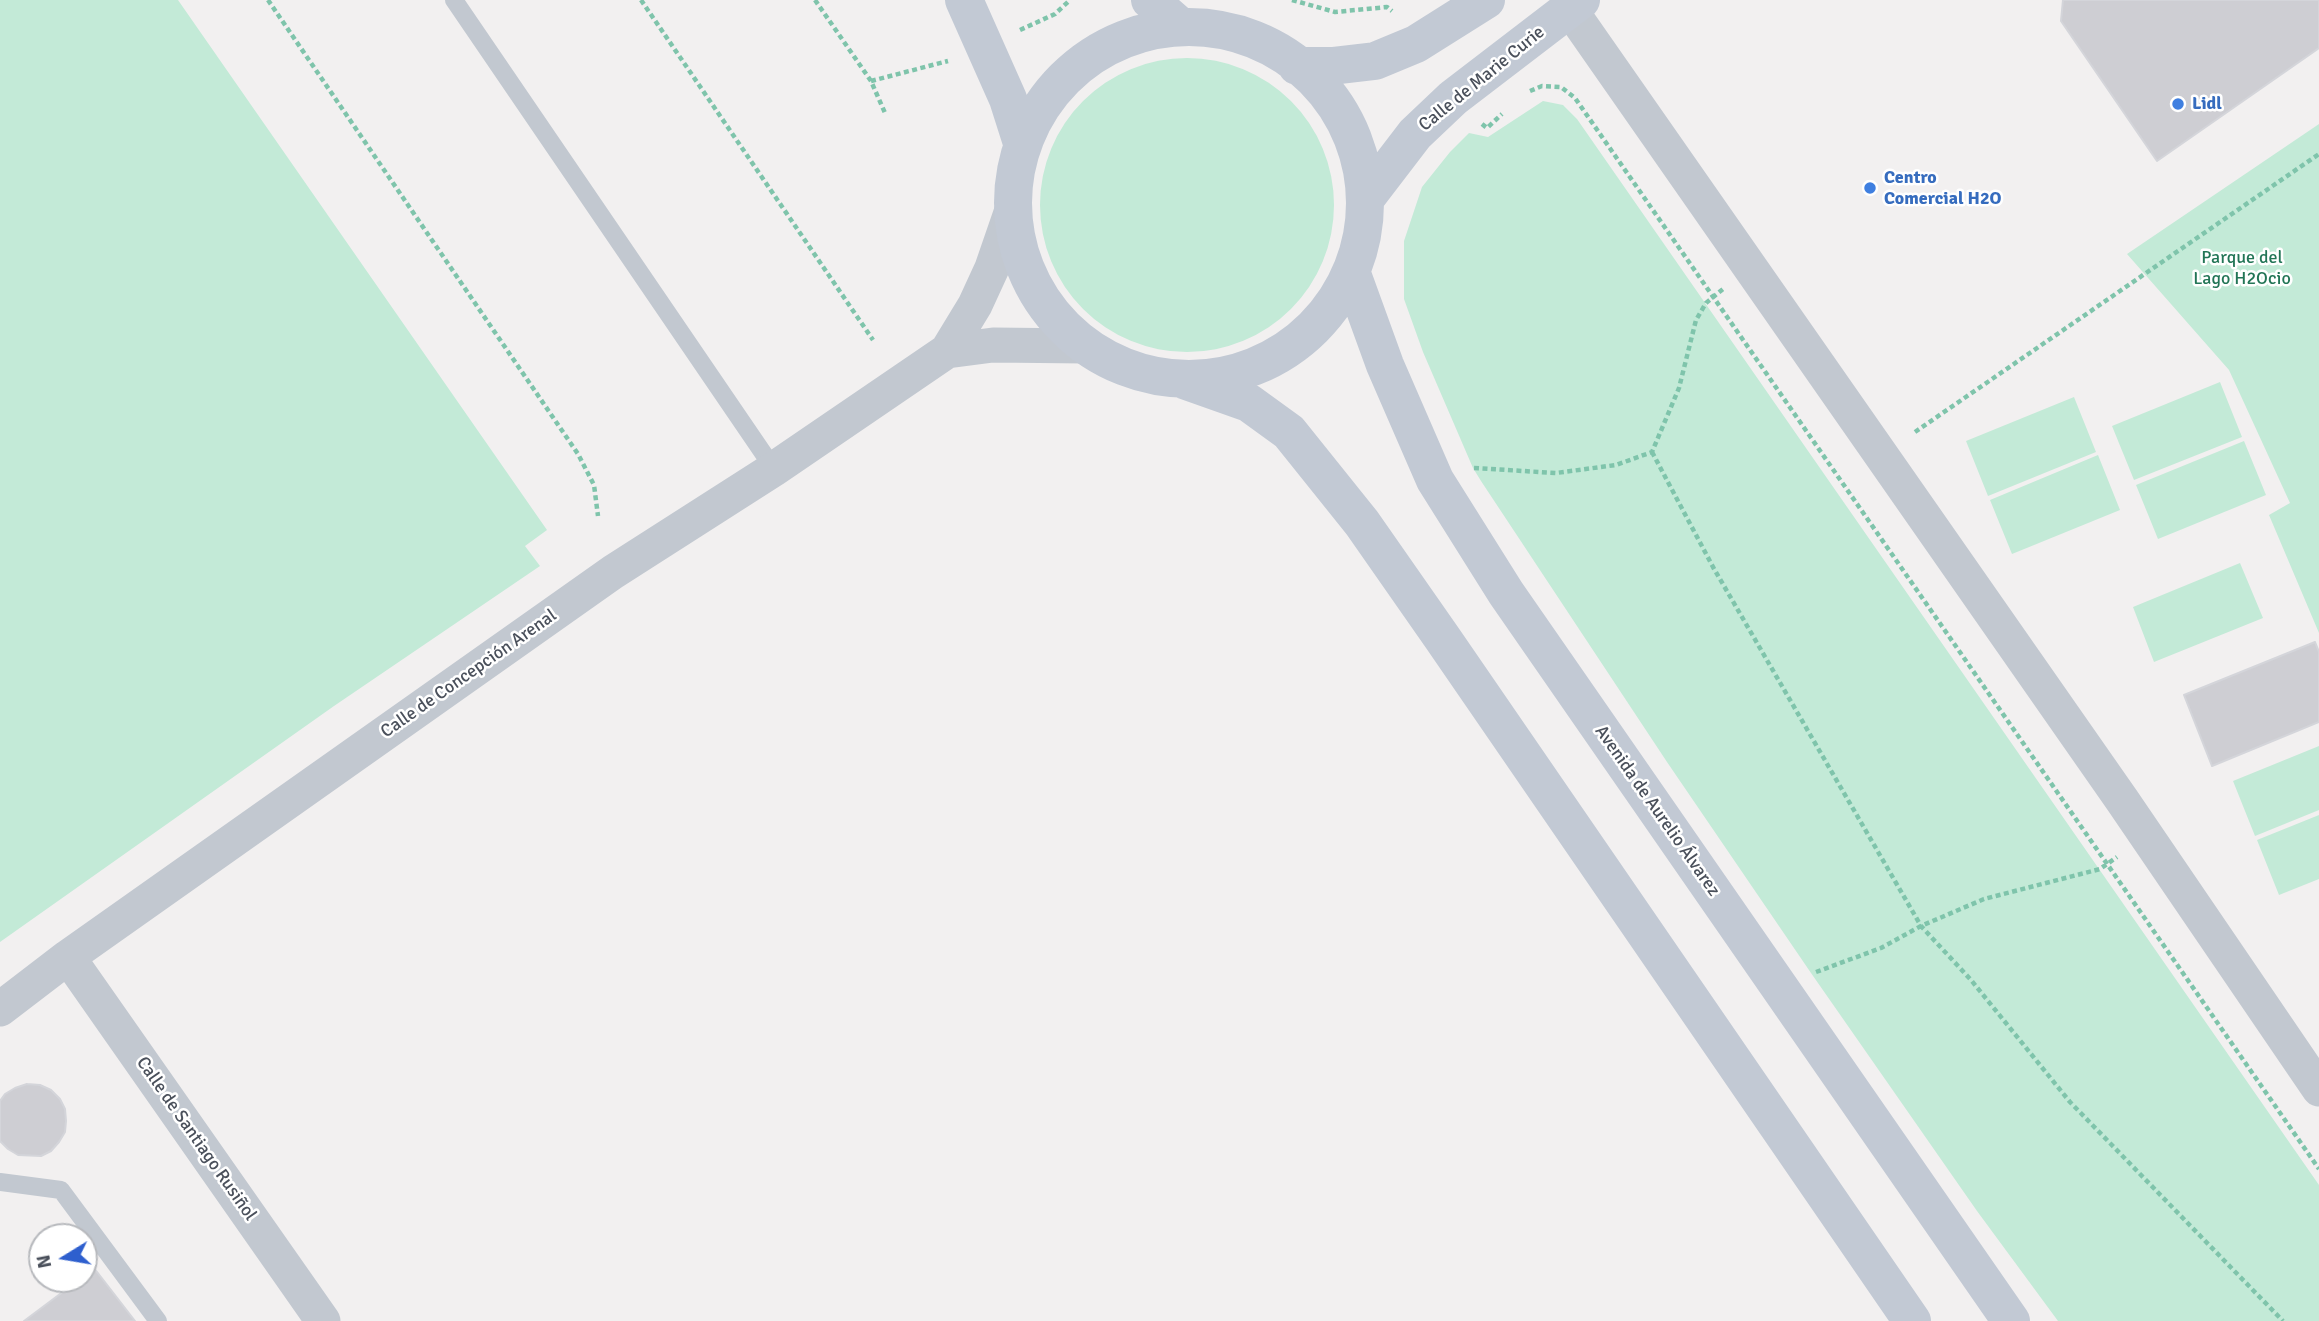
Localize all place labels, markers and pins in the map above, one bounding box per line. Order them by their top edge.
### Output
place label: Lidl [2192,93,2222,115]
marker: Lidl [2170,96,2186,112]
place label: Centro Comercial H2O [1884,167,2002,210]
marker: Centro Comercial H2O [1862,180,1878,196]

